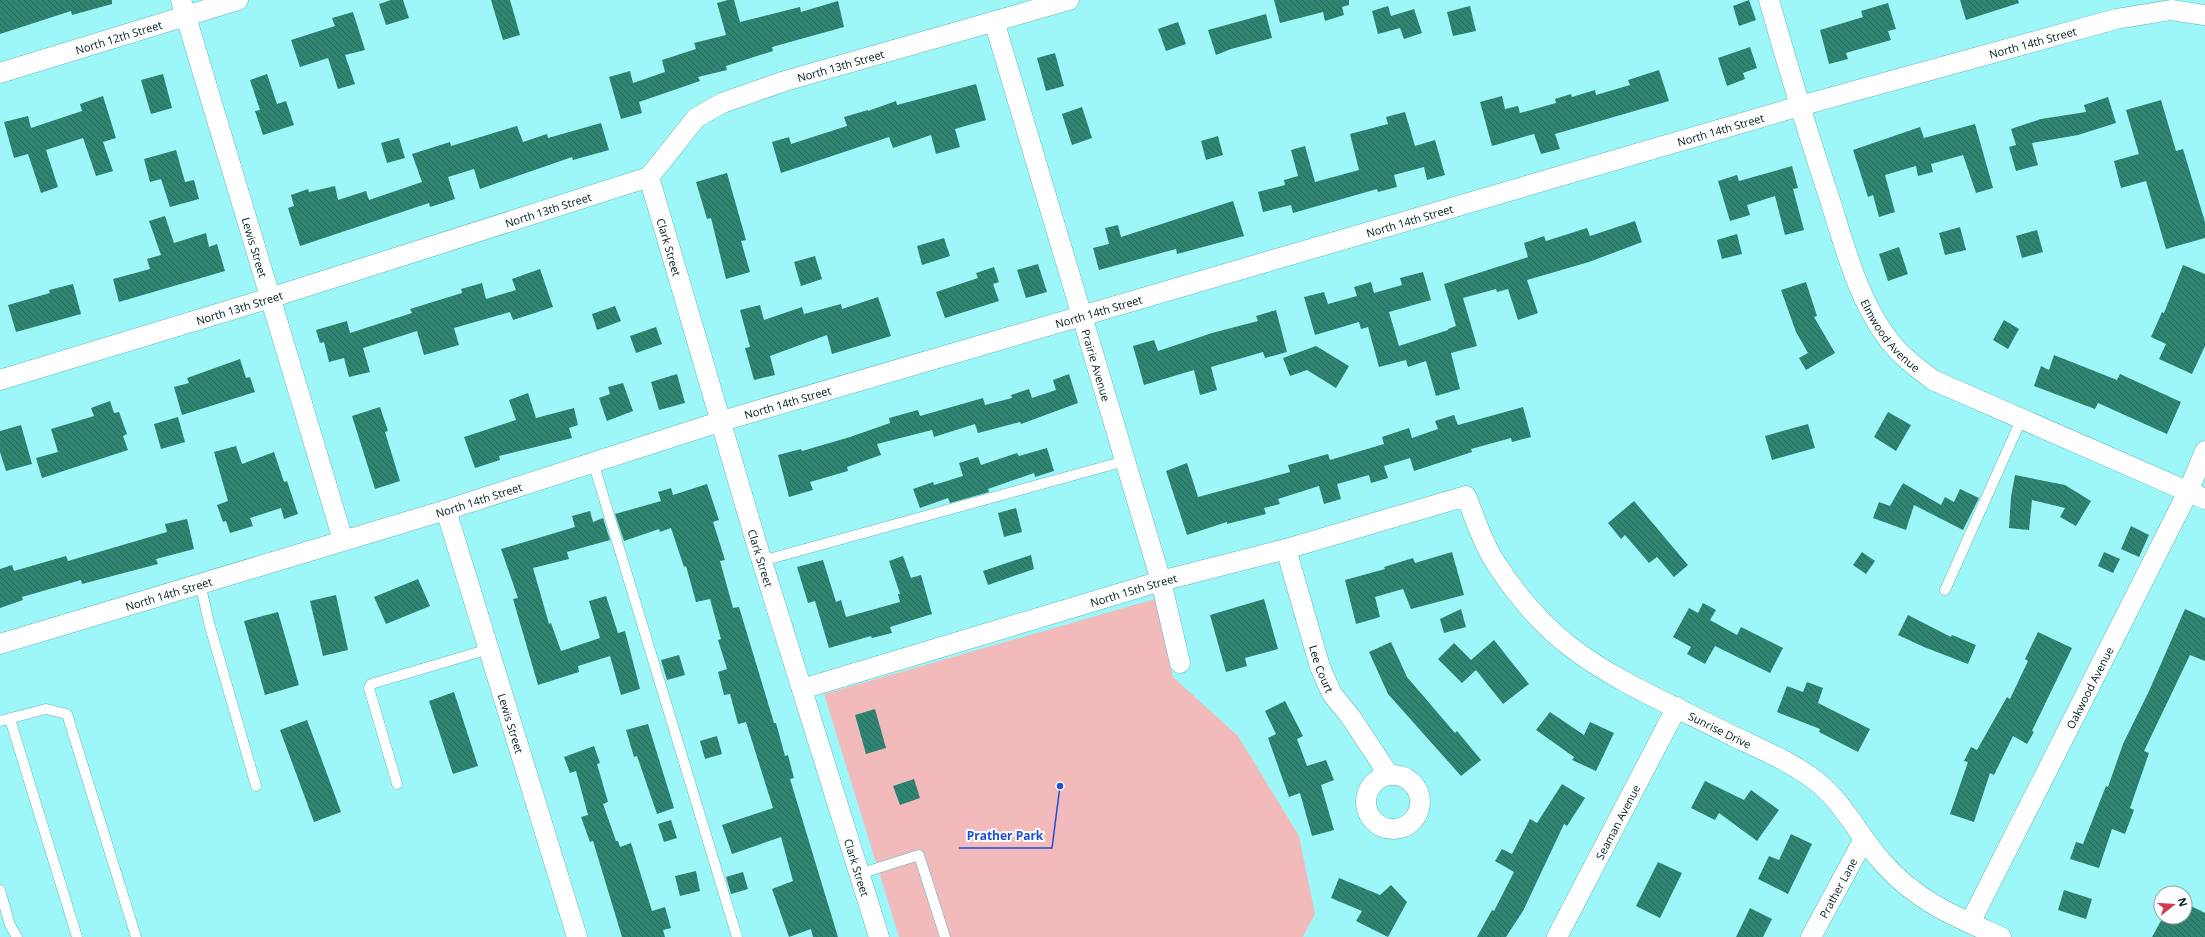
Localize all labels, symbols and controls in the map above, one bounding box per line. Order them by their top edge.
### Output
street label: North 12th Street [73,16,164,57]
street label: North 14th Street [1987,23,2078,61]
street label: North 13th Street [795,46,886,85]
street label: North 14th Street [1675,109,1766,149]
street label: North 13th Street [503,188,593,230]
street label: North 14th Street [1364,200,1455,240]
street label: Lewis Street [239,215,271,279]
street label: Clark Street [654,216,685,278]
street label: North 13th Street [194,287,284,328]
street label: North 14th Street [1053,291,1144,331]
street label: Elmwood Avenue [1858,296,1923,375]
street label: Prairie Avenue [1079,327,1114,403]
street label: North 14th Street [742,382,833,422]
street label: North 14th Street [434,479,524,520]
street label: Clark Street [745,527,777,589]
street label: North 15th Street [1088,570,1178,609]
street label: North 14th Street [123,573,214,613]
street label: Lee Court [1307,643,1338,695]
street label: Oakwood Avenue [2062,644,2116,731]
street label: Lewis Street [495,691,528,755]
street label: Sunrise Drive [1686,708,1754,751]
street label: Seaman Avenue [1591,782,1643,862]
callout: Prather Park [959,824,1052,848]
text: Prather Park [967,827,1044,844]
street label: Clark Street [841,836,873,898]
street label: Prather Lane [1815,855,1860,920]
north arrow [2153,885,2193,925]
text: N [2175,895,2192,908]

